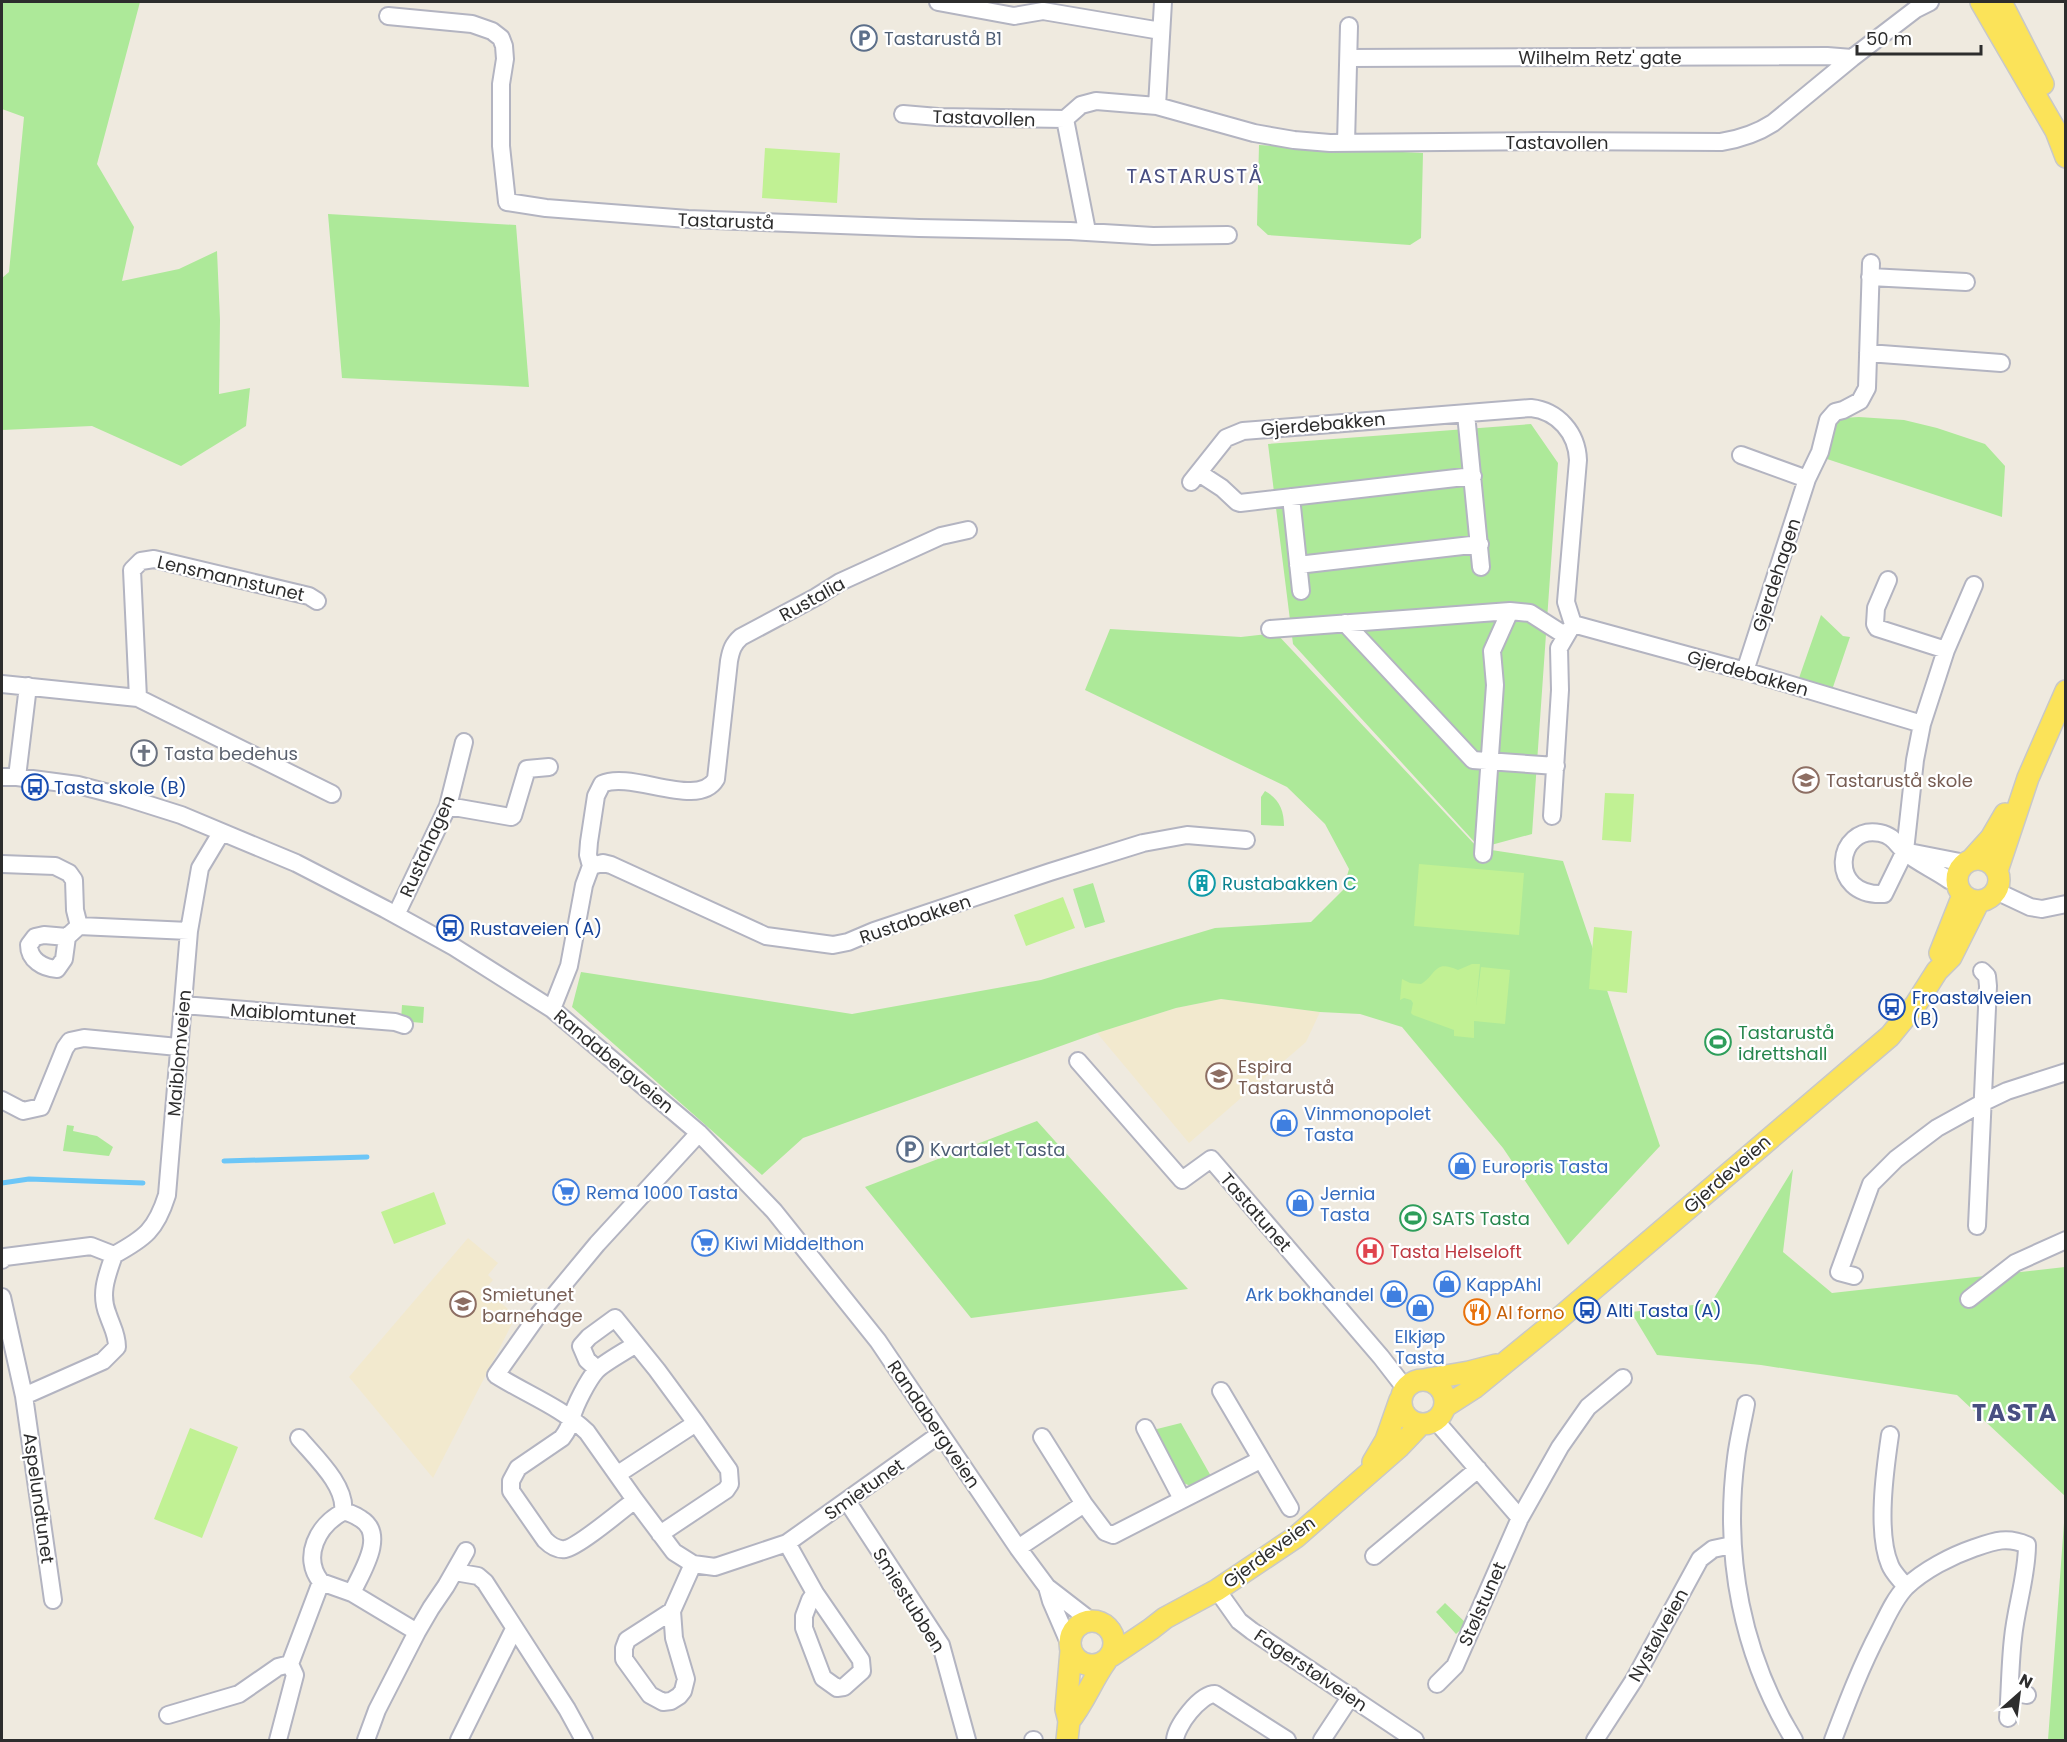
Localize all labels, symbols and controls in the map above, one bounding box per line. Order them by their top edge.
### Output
scale bar [1857,18,1982,56]
parking icon: Tastarustå B1 [849,23,879,53]
place label: Tastarustå B1 [884,26,1002,51]
text: 50 m [1866,26,1912,51]
street label: Wilhelm Retz' gate [1518,45,1682,70]
street label: Tastavollen [932,104,1036,132]
street label: Tastavollen [1505,130,1609,155]
district label: TASTARUSTÅ [1126,162,1264,190]
street label: Tastarustå [677,207,775,235]
street label: Gjerdebakken [1260,406,1386,442]
street label: Gjerdehagen [1746,515,1806,635]
street label: Lensmannstunet [155,549,307,607]
street label: Rustalia [775,571,849,627]
street label: Gjerdebakken [1684,644,1812,702]
church icon: Tasta bedehus [129,738,159,768]
place label: Tasta bedehus [164,741,298,766]
school or university icon: Tastarustå skole [1791,765,1821,795]
place label: Tastarustå skole [1826,768,1973,793]
bus stop icon: Tasta skole (B) [20,772,50,802]
place label: Tasta skole (B) [54,775,187,800]
street label: Rustahagen [393,791,461,901]
building icon: Rustabakken C [1187,868,1217,898]
place label: Rustabakken C [1222,871,1357,896]
street label: Rustabakken [856,888,974,950]
bus stop icon: Rustaveien (A) [435,913,465,943]
place label: Rustaveien (A) [470,916,602,941]
place label: Froastølveien (B) [1912,985,2032,1031]
street label: Maiblomveien [161,989,197,1117]
bus stop icon: Froastølveien (B) [1877,992,1907,1022]
street label: Maiblomtunet [229,997,357,1031]
street label: Randabergveien [549,1003,679,1119]
place label: Tastarustå idrettshall [1738,1020,1834,1066]
sports icon: Tastarustå idrettshall [1703,1027,1733,1057]
place label: Espira Tastarustå [1238,1054,1334,1100]
school or university icon: Espira Tastarustå [1204,1061,1234,1091]
place label: Vinmonopolet Tasta [1304,1101,1431,1147]
shop icon: Vinmonopolet Tasta [1269,1108,1299,1138]
street label: Gjerdeveien [1678,1129,1776,1219]
parking icon: Kvartalet Tasta [895,1134,925,1164]
place label: Kvartalet Tasta [930,1137,1065,1162]
shop icon: Europris Tasta [1447,1151,1477,1181]
place label: Europris Tasta [1482,1154,1609,1179]
street label: Tastatunet [1215,1167,1297,1257]
supermarket icon: Rema 1000 Tasta [551,1177,581,1207]
place label: Rema 1000 Tasta [586,1180,738,1205]
place label: Jernia Tasta [1320,1181,1376,1227]
shop icon: Jernia Tasta [1285,1188,1315,1218]
sports icon: SATS Tasta [1398,1203,1428,1233]
place label: SATS Tasta [1432,1206,1530,1231]
supermarket icon: Kiwi Middelthon [690,1228,720,1258]
place label: Kiwi Middelthon [724,1231,864,1256]
hospital icon: Tasta Helseloft [1355,1236,1385,1266]
place label: Tasta Helseloft [1390,1239,1522,1264]
shop icon: KappAhl [1432,1269,1462,1299]
place label: KappAhl [1466,1272,1541,1297]
shop icon: Ark bokhandel [1379,1279,1409,1309]
place label: Smietunet barnehage [482,1282,583,1328]
place label: Ark bokhandel [1245,1282,1374,1307]
school or university icon: Smietunet barnehage [448,1289,478,1319]
shop icon: Elkjøp Tasta [1405,1293,1435,1323]
bus stop icon: Alti Tasta (A) [1572,1295,1602,1325]
restaurant icon: Al forno [1462,1297,1492,1327]
place label: Alti Tasta (A) [1606,1298,1722,1323]
place label: Al forno [1496,1300,1565,1325]
place label: Elkjøp Tasta [1394,1324,1446,1370]
street label: Randabergveien [882,1355,986,1493]
district label: TASTA [1972,1396,2058,1429]
street label: Aspelundtunet [17,1431,61,1565]
street label: Smietunet [819,1452,909,1526]
street label: Gjerdeveien [1218,1510,1320,1594]
street label: Smiestubben [867,1543,951,1657]
street label: Stølstunet [1452,1558,1512,1650]
street label: Nystølveien [1622,1584,1694,1686]
street label: Fagerstølveien [1249,1623,1373,1717]
north arrow [1989,1664,2049,1724]
text: N [2015,1668,2037,1694]

